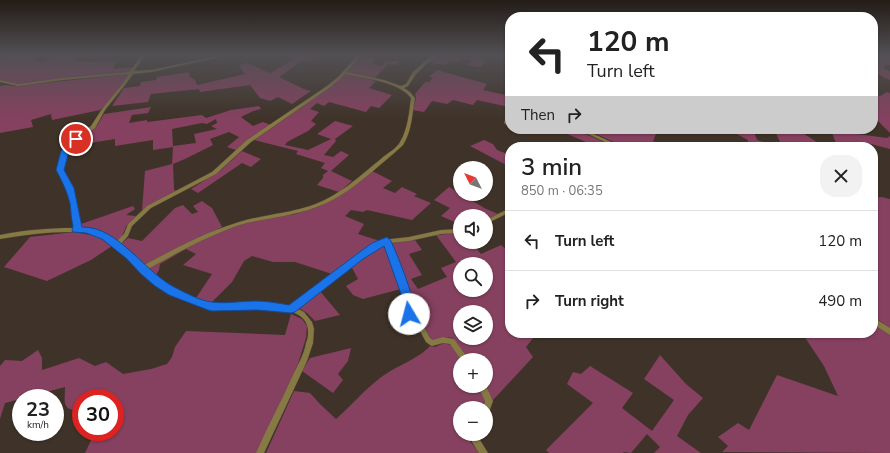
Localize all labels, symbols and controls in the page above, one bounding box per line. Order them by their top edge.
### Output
text: 120 m [587,23,670,61]
icon: left [521,28,573,80]
text: Turn left [587,59,655,83]
icon: right [563,104,585,126]
text: Then [521,105,555,125]
pin [59,122,93,156]
icon: arrive [65,128,87,150]
text: 3 min [521,151,582,183]
button: close [820,155,862,197]
north arrow [453,161,493,201]
map controls [453,161,493,441]
text: 850 m · 06:35 [521,182,603,200]
button: sound [453,209,493,249]
icon: left [521,230,543,252]
text: Turn left [555,231,614,251]
text: 120 m [818,231,862,251]
button: search [453,257,493,297]
icon: right [521,290,543,312]
text: Turn right [555,291,624,311]
text: 490 m [818,291,862,311]
position arrow [388,293,430,335]
button: layers [453,305,493,345]
button: + [453,353,493,393]
speed limit sign: 30 [72,389,124,441]
text: 23 [26,396,50,423]
button: − [453,401,493,441]
text: km/h [27,418,49,432]

